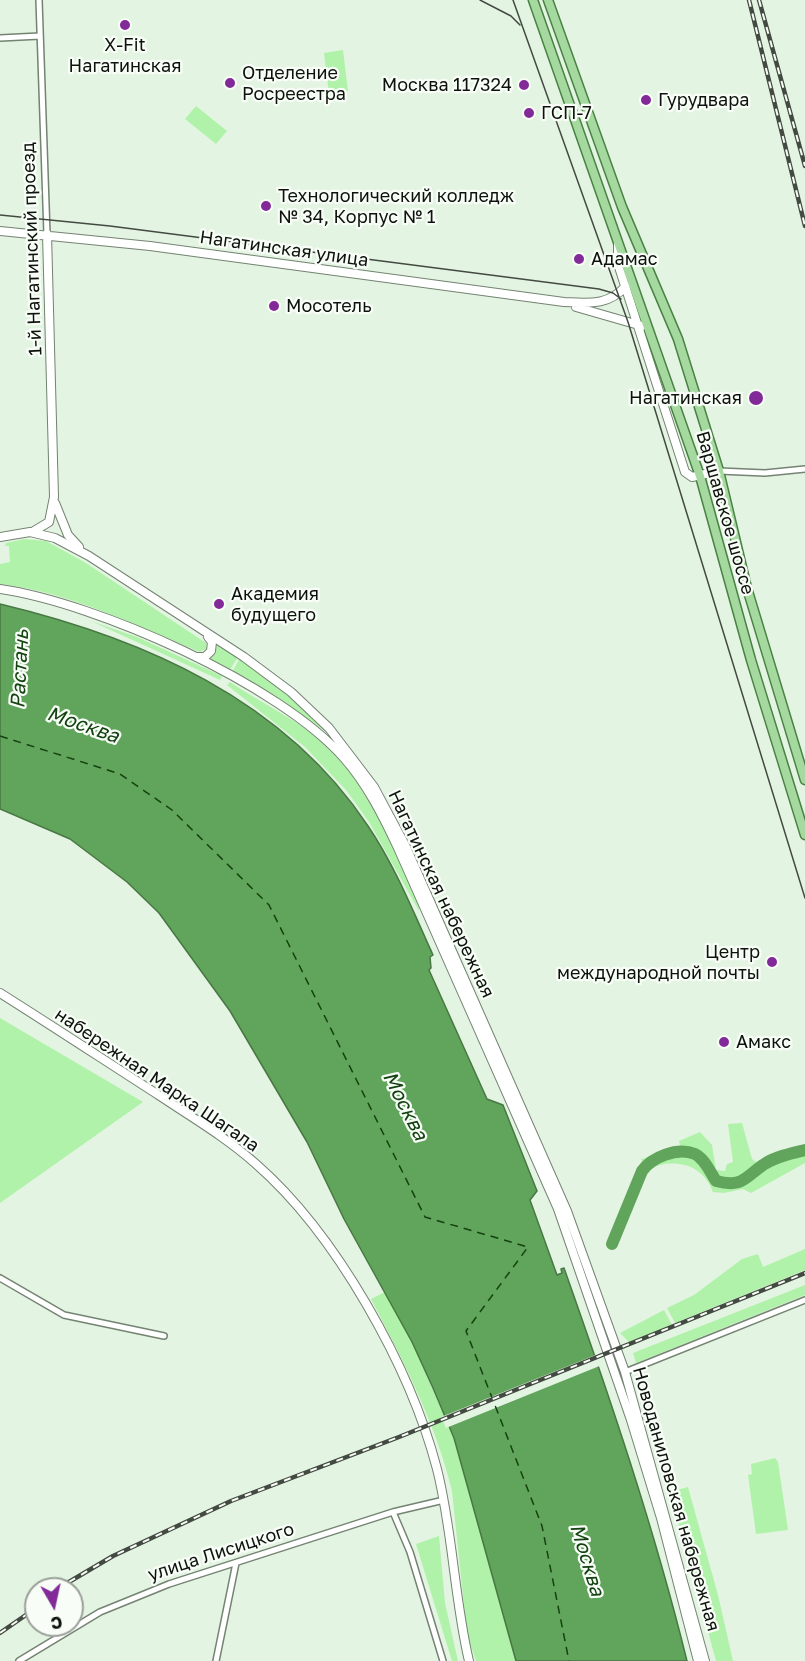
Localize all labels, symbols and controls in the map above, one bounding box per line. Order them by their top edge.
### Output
marker: X-Fit Нагатинская [118,18,132,32]
place label: X-Fit Нагатинская [69,34,181,76]
place label: Отделение Росреестра [242,62,346,104]
place label: Москва 117324 [382,74,512,96]
marker: Отделение Росреестра [223,76,237,90]
marker: Москва 117324 [517,78,531,92]
place label: Гурудвара [658,89,749,111]
marker: Гурудвара [639,93,653,107]
place label: ГСП-7 [541,102,592,124]
marker: ГСП-7 [522,106,536,120]
street label: 1-й Нагатинский проезд [17,142,47,356]
place label: Технологический колледж № 34, Корпус № 1 [278,185,514,228]
marker: Технологический колледж № 34, Корпус № 1 [259,199,273,213]
street label: Нагатинская улица [198,226,370,272]
place label: Адамас [591,248,658,270]
marker: Адамас [572,252,586,266]
place label: Мосотель [286,295,372,317]
marker: Мосотель [267,299,281,313]
place label: Нагатинская [629,387,742,409]
marker: Нагатинская [747,389,765,407]
street label: Варшавское шоссе [691,429,759,597]
place label: Академия будущего [231,583,319,626]
marker: Академия будущего [212,597,226,611]
water label: Растань [6,629,34,709]
water label: Москва [44,702,122,748]
street label: Нагатинская набережная [383,787,499,1001]
place label: Центр международной почты [557,941,760,984]
marker: Центр международной почты [765,955,779,969]
street label: набережная Марка Шагала [51,1003,263,1157]
place label: Амакс [736,1031,791,1053]
marker: Амакс [717,1035,731,1049]
water label: Москва [377,1067,433,1145]
street label: Новоданиловская набережная [628,1364,724,1634]
street label: улица Лисицкого [145,1518,297,1586]
water label: Москва [565,1521,609,1599]
north arrow [24,1577,84,1637]
text: С [49,1612,64,1634]

